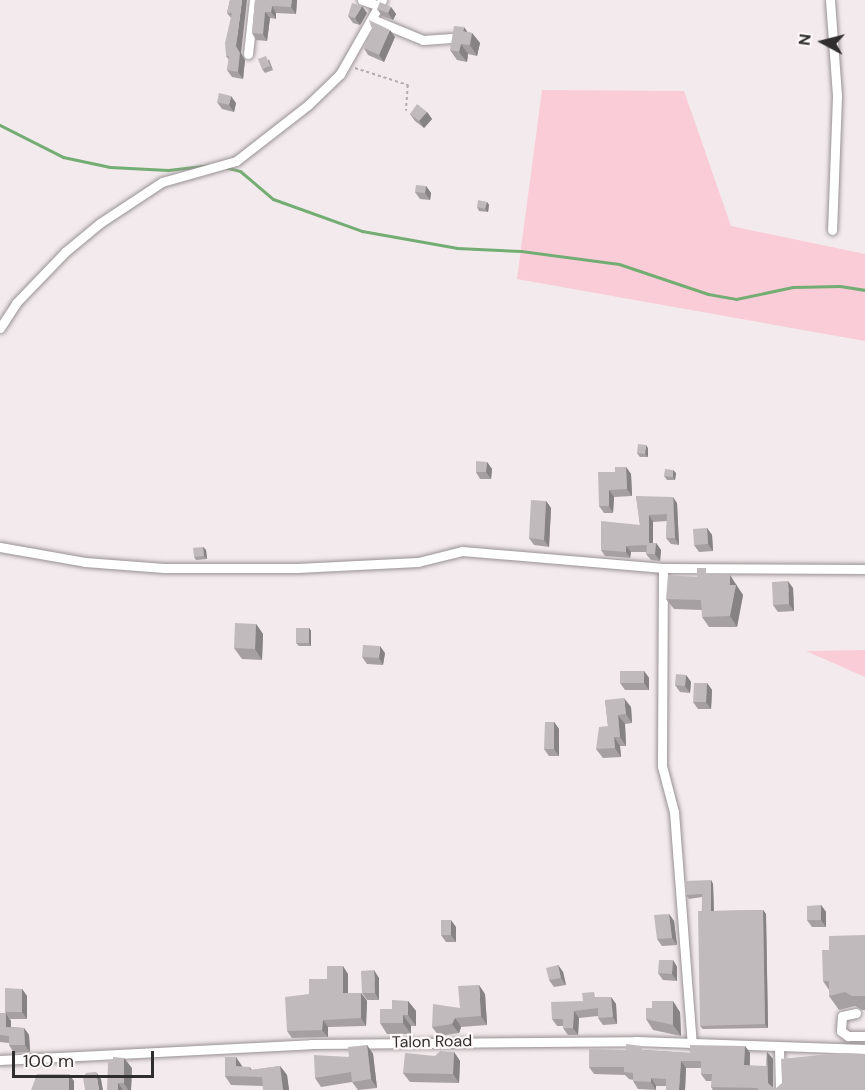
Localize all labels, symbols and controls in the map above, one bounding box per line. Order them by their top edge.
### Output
north arrow [793,12,853,72]
text: N [794,33,816,47]
street label: Talon Road [392,1032,472,1052]
scale bar [15,1039,158,1077]
text: 100 m [23,1049,74,1073]

